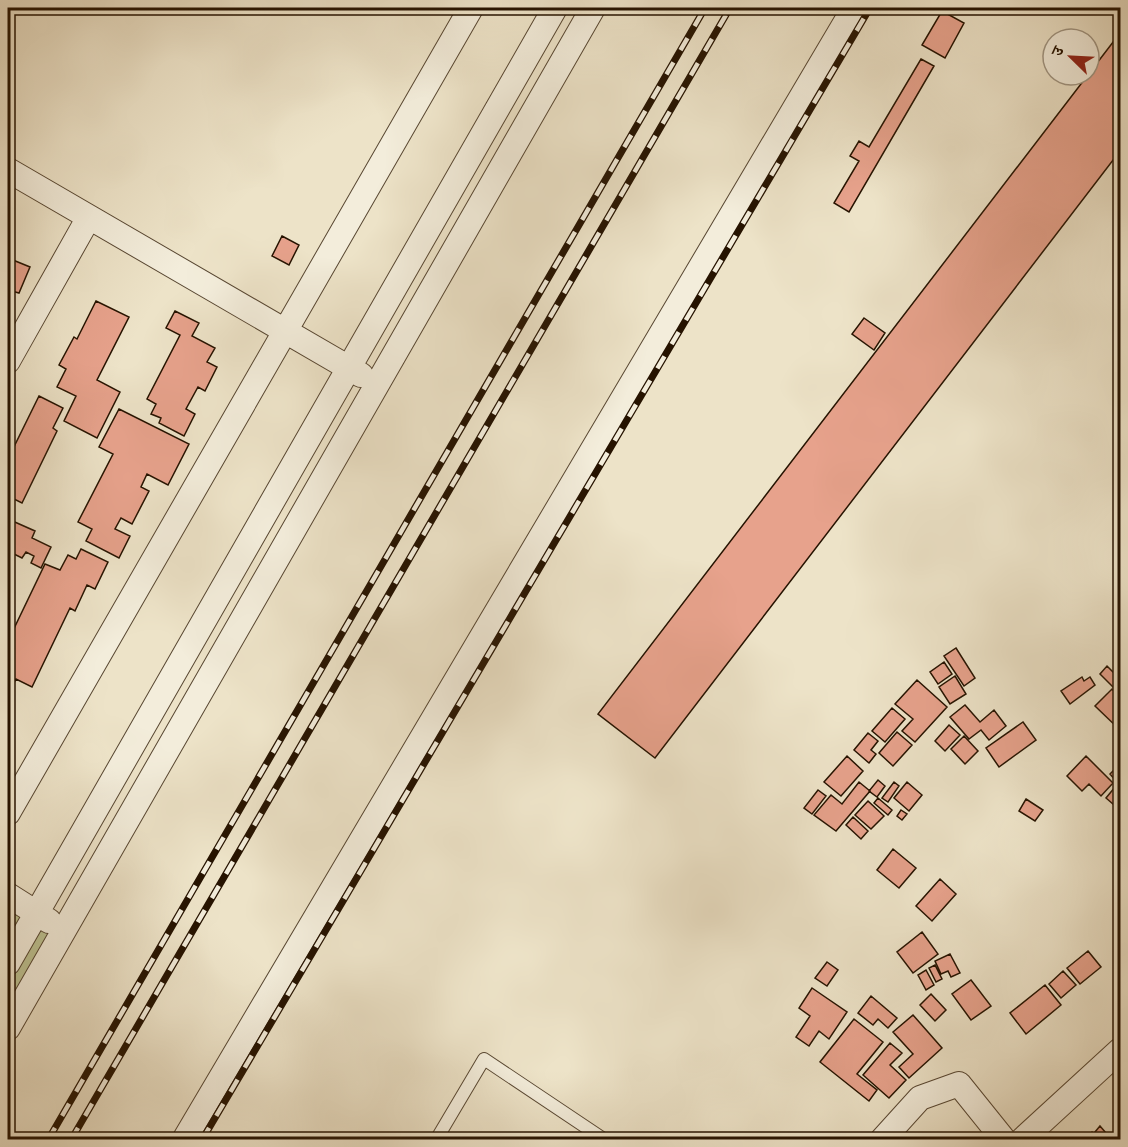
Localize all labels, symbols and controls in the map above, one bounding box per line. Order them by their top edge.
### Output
north arrow [1041,27,1101,87]
text: उ [1047,42,1070,60]

